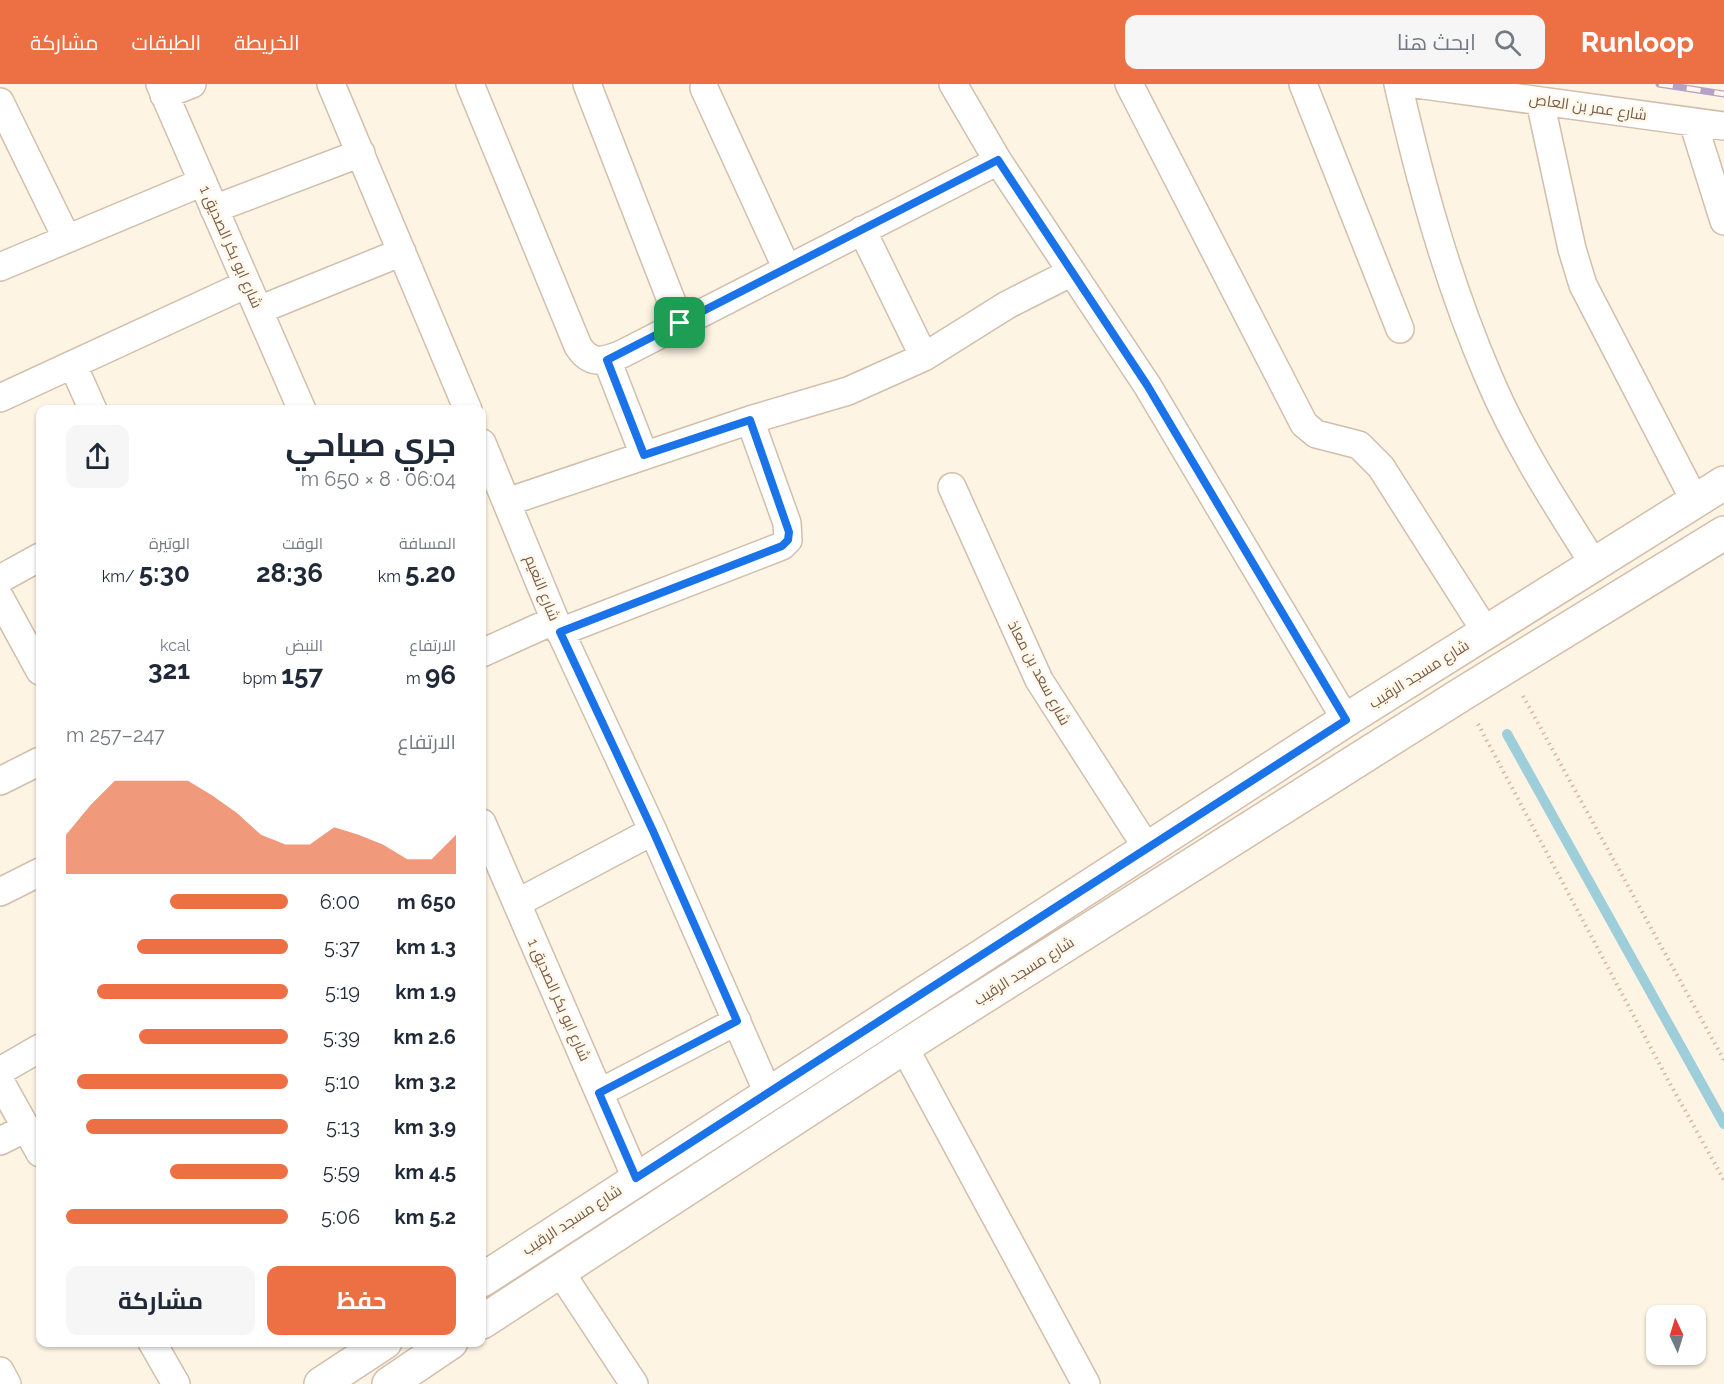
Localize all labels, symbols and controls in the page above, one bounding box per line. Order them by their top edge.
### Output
search box [1125,15,1545,69]
icon: search [1491,26,1524,59]
text: Runloop [1581,26,1694,59]
text: ابحث هنا [1397,29,1476,55]
text: مشاركة [30,30,99,55]
text: الطبقات [132,30,201,55]
text: الخريطة [234,30,300,55]
street label: شارع عمر بن العاص [1528,90,1648,126]
street label: شارع ابو بكر الصديق 1 [194,183,266,312]
pin [654,297,705,348]
icon: arrive [663,306,696,339]
button: share [66,425,129,488]
text: جري صباحي [285,425,456,464]
text: 06:04 · 8 × 650 m [301,467,456,491]
text: الوتيرة [149,534,190,553]
text: الوقت [282,534,323,553]
text: المسافة [399,534,456,553]
street label: شارع النعيم [519,553,563,624]
text: 5:30 [139,558,190,588]
text: 28:36 [256,558,323,588]
text: 5.20 [405,558,456,588]
text: /km [102,567,139,586]
text: km [378,567,405,586]
street label: شارع سعد بن معاذ [1002,618,1074,729]
text: kcal [160,636,190,655]
text: النبض [285,636,323,655]
text: الارتفاع [409,636,456,655]
street label: شارع مسجد الرقيب [1366,636,1473,714]
text: 321 [148,655,190,685]
text: 157 [281,660,323,690]
text: 96 [425,660,456,690]
text: bpm [243,669,281,688]
text: m [406,669,425,688]
text: 247–257 m [66,723,165,747]
text: الارتفاع [397,730,456,754]
text: 6:00 [320,890,360,914]
text: 650 m [397,890,456,914]
street label: شارع مسجد الرقيب [971,933,1078,1011]
text: 5:37 [324,935,360,959]
text: 1.3 km [396,935,456,959]
street label: شارع ابو بكر الصديق 1 [522,936,594,1065]
text: 5:19 [325,980,360,1004]
text: 1.9 km [395,980,456,1004]
text: 5:39 [323,1025,360,1049]
text: 2.6 km [393,1025,456,1049]
text: 5:10 [325,1070,360,1094]
text: 3.2 km [394,1070,456,1094]
text: 5:13 [326,1115,360,1139]
text: 3.9 km [394,1115,456,1139]
text: 5:59 [323,1160,360,1184]
text: 4.5 km [394,1160,456,1184]
street label: شارع مسجد الرقيب [519,1181,626,1260]
text: 5:06 [321,1205,360,1229]
text: 5.2 km [395,1205,456,1229]
button: مشاركة [66,1266,255,1335]
button: حفظ [267,1266,456,1335]
north arrow [1646,1305,1706,1365]
map controls [1646,1305,1706,1365]

